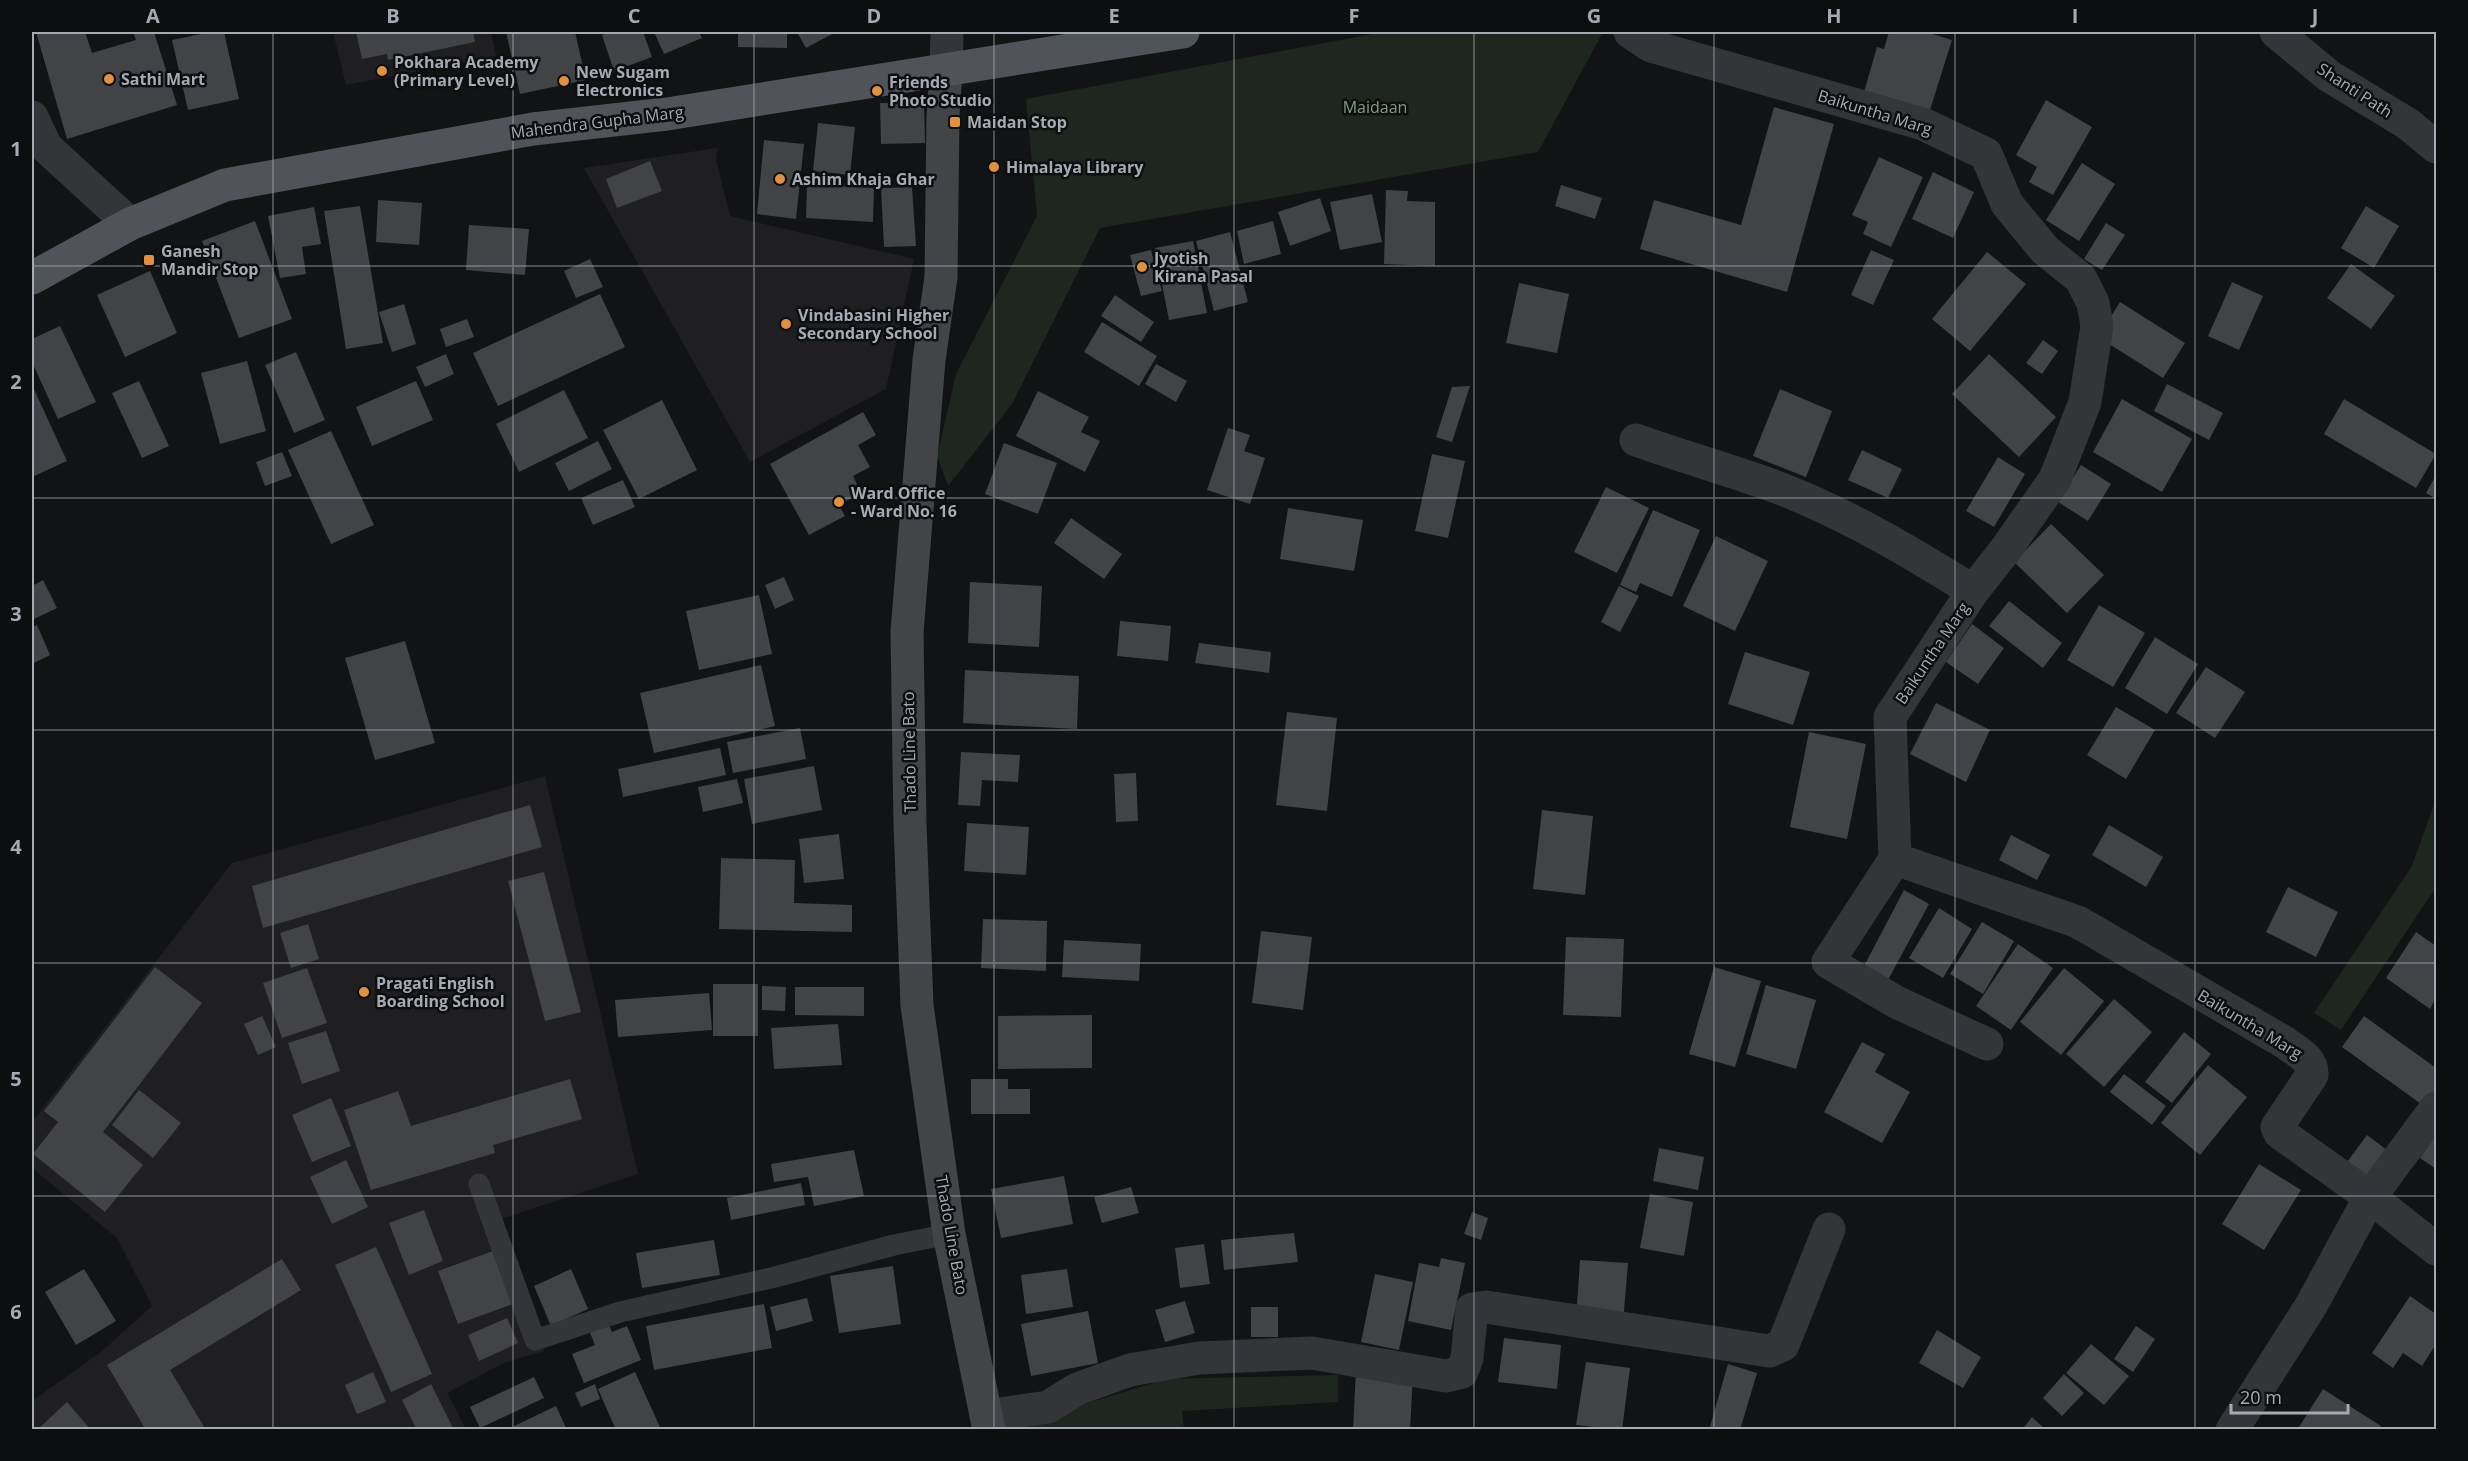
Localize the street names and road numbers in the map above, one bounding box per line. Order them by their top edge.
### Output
street label: Shanti Path [2313,58,2397,122]
street label: Baikuntha Marg [1815,84,1935,140]
street label: Mahendra Gupha Marg [509,100,685,144]
street label: Baikuntha Marg [1890,598,1974,708]
street label: Thado Line Bato [897,691,921,813]
street label: Baikuntha Marg [2194,984,2307,1064]
street label: Thado Line Bato [931,1174,973,1296]

